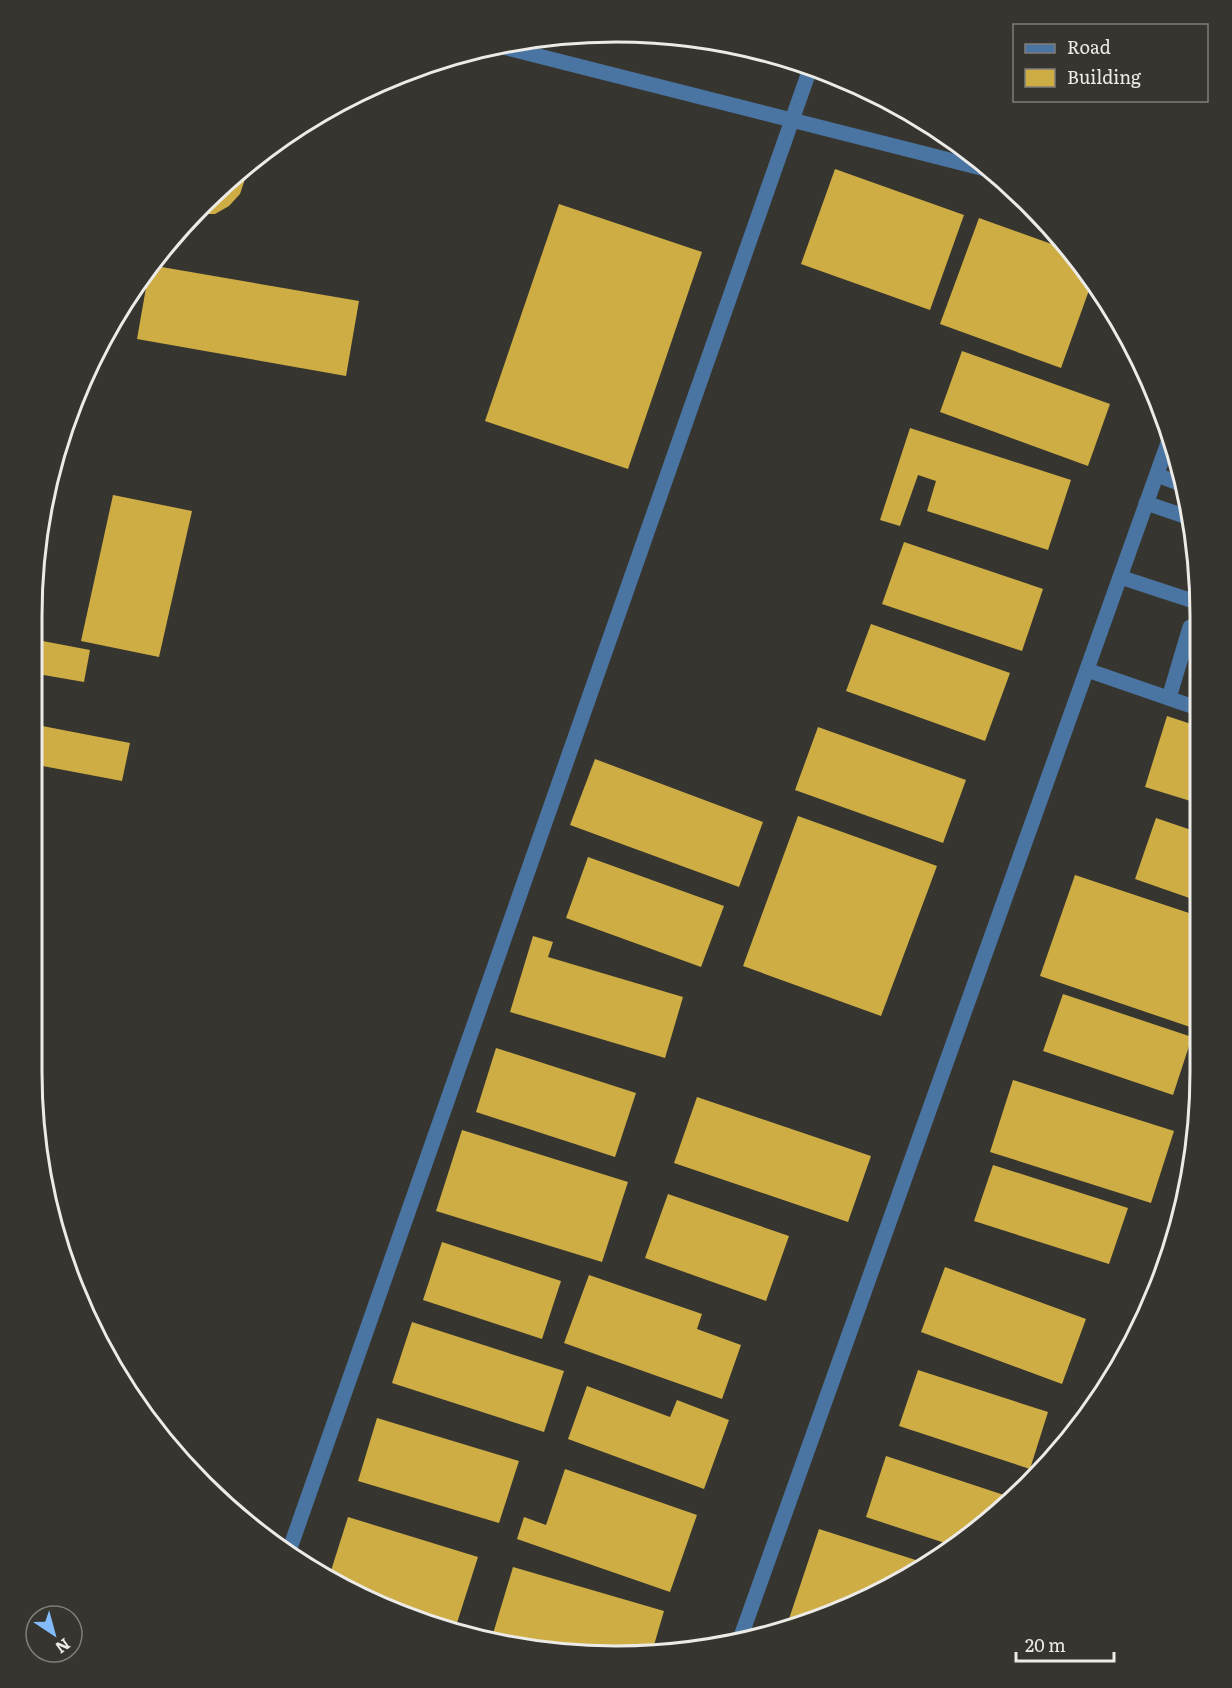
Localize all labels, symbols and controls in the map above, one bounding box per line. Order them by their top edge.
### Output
legend [1013,24,1208,102]
text: Road [1067,33,1111,60]
text: Building [1067,63,1142,90]
north arrow [24,1604,84,1664]
scale bar [1016,1625,1114,1663]
text: 20 m [1025,1631,1066,1658]
text: N [51,1633,76,1661]

